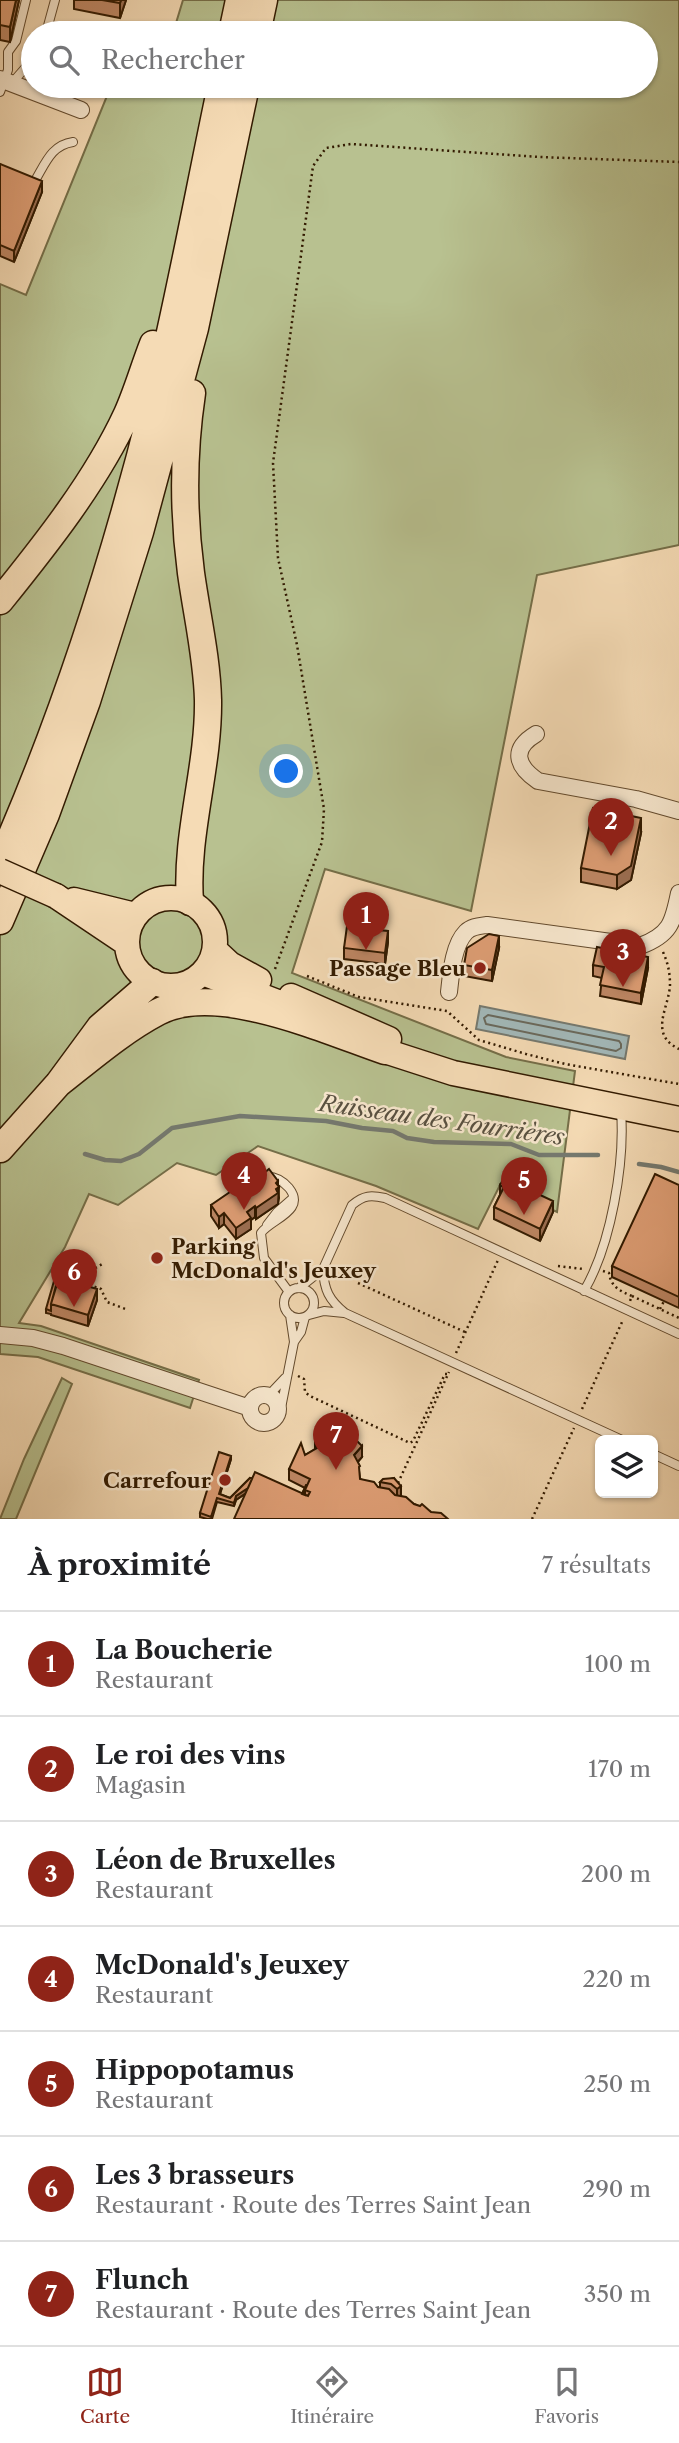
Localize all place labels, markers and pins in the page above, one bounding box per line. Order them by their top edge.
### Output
pin: 2 [588,798,634,856]
pin: 1 [343,892,389,950]
pin: 3 [600,929,646,987]
place label: Passage Bleu [329,956,466,981]
marker: Passage Bleu [472,960,488,976]
pin: 4 [221,1152,267,1210]
pin: 5 [501,1157,547,1215]
place label: Parking McDonald's Jeuxey [171,1234,377,1283]
pin: 6 [51,1249,97,1307]
marker: Parking McDonald's Jeuxey [149,1250,165,1266]
pin: 7 [313,1412,359,1470]
place label: Carrefour [103,1468,212,1493]
marker: Carrefour [217,1472,233,1488]

